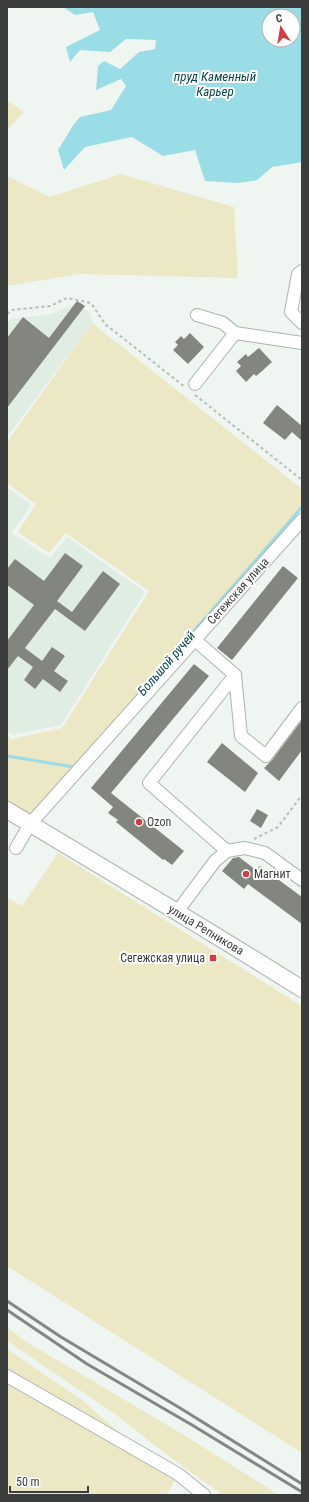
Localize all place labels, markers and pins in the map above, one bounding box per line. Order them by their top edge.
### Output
place label: Ozon [147,815,171,829]
marker: Ozon [134,817,144,827]
place label: Магнит [254,867,291,881]
marker: Магнит [241,869,251,879]
place label: Сегежская улица [120,951,205,965]
marker: Сегежская улица [208,953,218,963]

